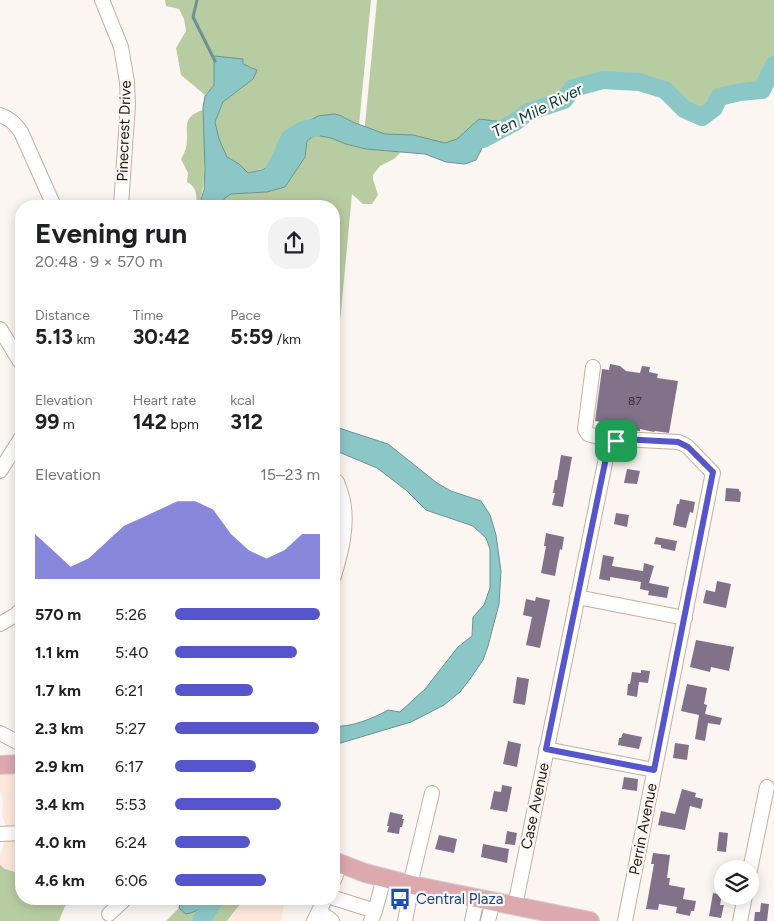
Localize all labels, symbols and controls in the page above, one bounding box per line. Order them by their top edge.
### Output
water label: Ten Mile River [489,79,586,141]
street label: Pinecrest Drive [113,80,135,182]
text: Evening run [35,216,187,250]
button: share [268,217,320,269]
text: 20:48 · 9 × 570 m [35,252,163,271]
text: Distance [35,307,90,324]
text: Time [133,307,163,324]
text: Pace [230,307,261,324]
text: 5.13 [35,324,73,349]
text: 30:42 [133,324,190,349]
text: 5:59 [230,324,273,349]
text: km [73,331,95,348]
text: /km [273,331,301,348]
text: Elevation [35,392,93,409]
text: Heart rate [133,392,196,409]
text: kcal [230,392,255,409]
house number: 87 [628,394,642,408]
text: 99 [35,409,59,434]
text: 142 [133,409,167,434]
text: 312 [230,409,263,434]
text: m [59,416,75,433]
text: bpm [167,416,199,433]
pin [595,420,637,462]
icon: arrive [602,427,630,455]
text: Elevation [35,465,101,484]
text: 15–23 m [260,465,320,484]
text: 570 m [35,605,81,624]
text: 5:26 [115,605,146,624]
text: 1.1 km [35,643,79,662]
text: 5:40 [115,643,148,662]
text: 1.7 km [35,681,81,700]
text: 6:21 [115,681,144,700]
text: 2.3 km [35,719,84,738]
text: 5:27 [115,719,146,738]
text: 2.9 km [35,757,84,776]
text: 6:17 [115,757,143,776]
street label: Case Avenue [517,761,553,851]
street label: Perrin Avenue [625,782,661,876]
text: 3.4 km [35,795,84,814]
text: 5:53 [115,795,146,814]
text: 4.0 km [35,833,86,852]
text: 6:24 [115,833,147,852]
map controls [714,860,759,905]
button: layers [714,860,759,905]
text: 4.6 km [35,871,85,890]
text: 6:06 [115,871,147,890]
bus stop icon: Central Plaza [387,886,413,912]
place label: Central Plaza [416,890,503,908]

